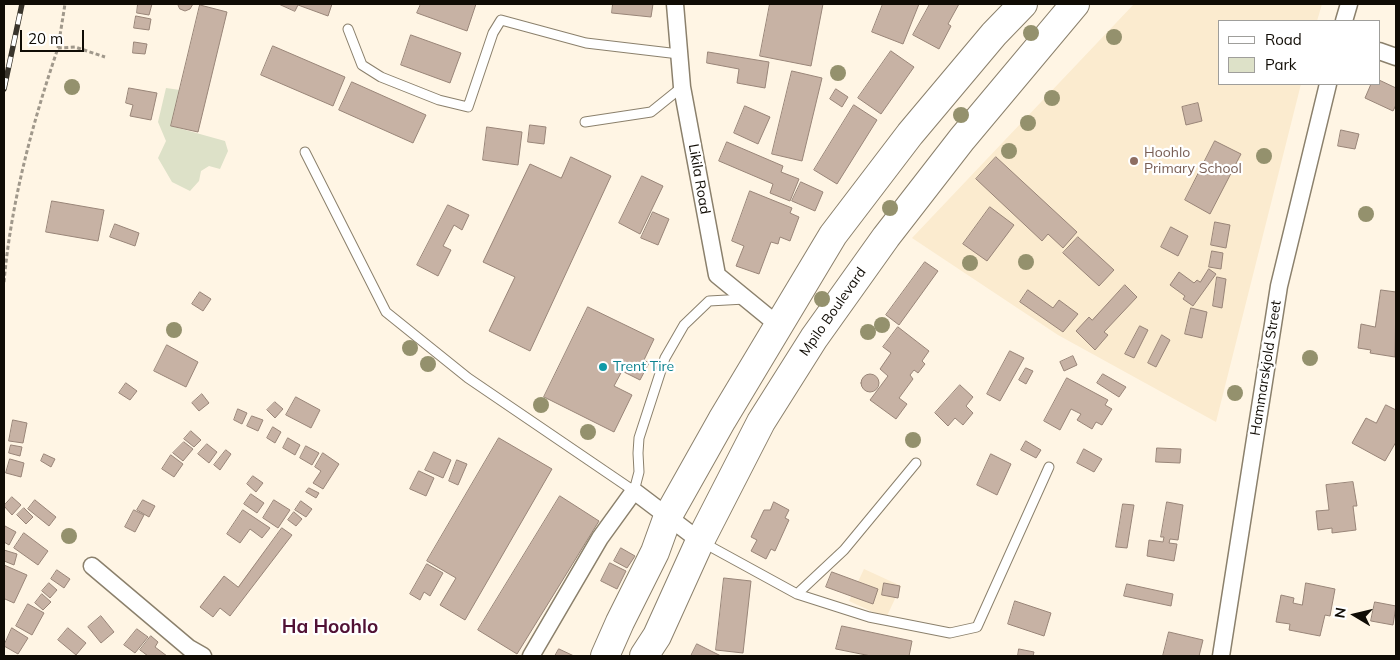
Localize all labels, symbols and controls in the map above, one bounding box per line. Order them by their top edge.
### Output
scale bar [22,20,86,52]
legend [1218,20,1380,85]
text: 20 m [28,29,63,48]
text: Road [1265,30,1302,49]
text: Park [1265,55,1297,74]
street label: Likila Road [685,142,713,216]
place label: Hoohlo Primary School [1144,145,1242,178]
marker: Hoohlo Primary School [1128,155,1140,167]
street label: Mpilo Boulevard [796,264,870,360]
street label: Hammarskjold Street [1247,299,1285,437]
place label: Trent Tire [613,359,674,375]
marker: Trent Tire [597,361,609,373]
north arrow [1330,590,1380,640]
text: N [1330,606,1350,619]
district label: Ha Hoohlo [282,616,378,638]

